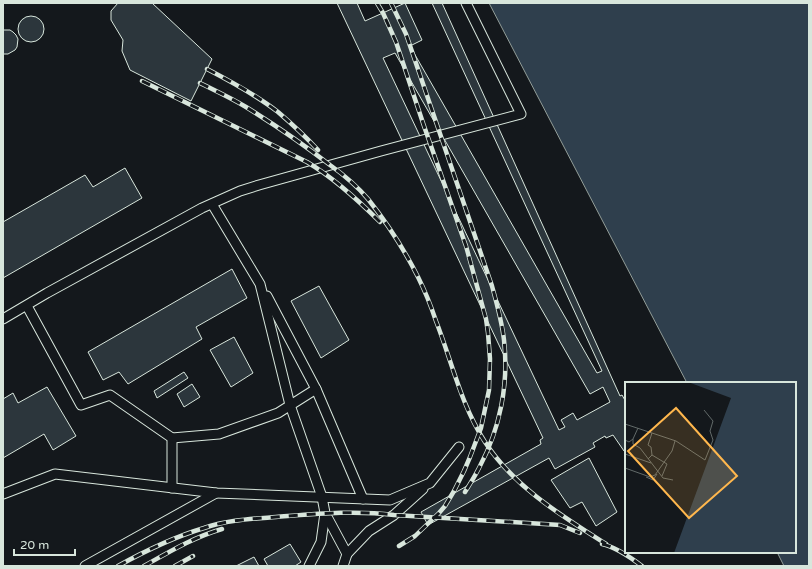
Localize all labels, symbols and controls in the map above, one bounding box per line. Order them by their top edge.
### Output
inset map [625,382,796,553]
scale bar [14,531,75,557]
text: 20 m [20,538,49,552]

